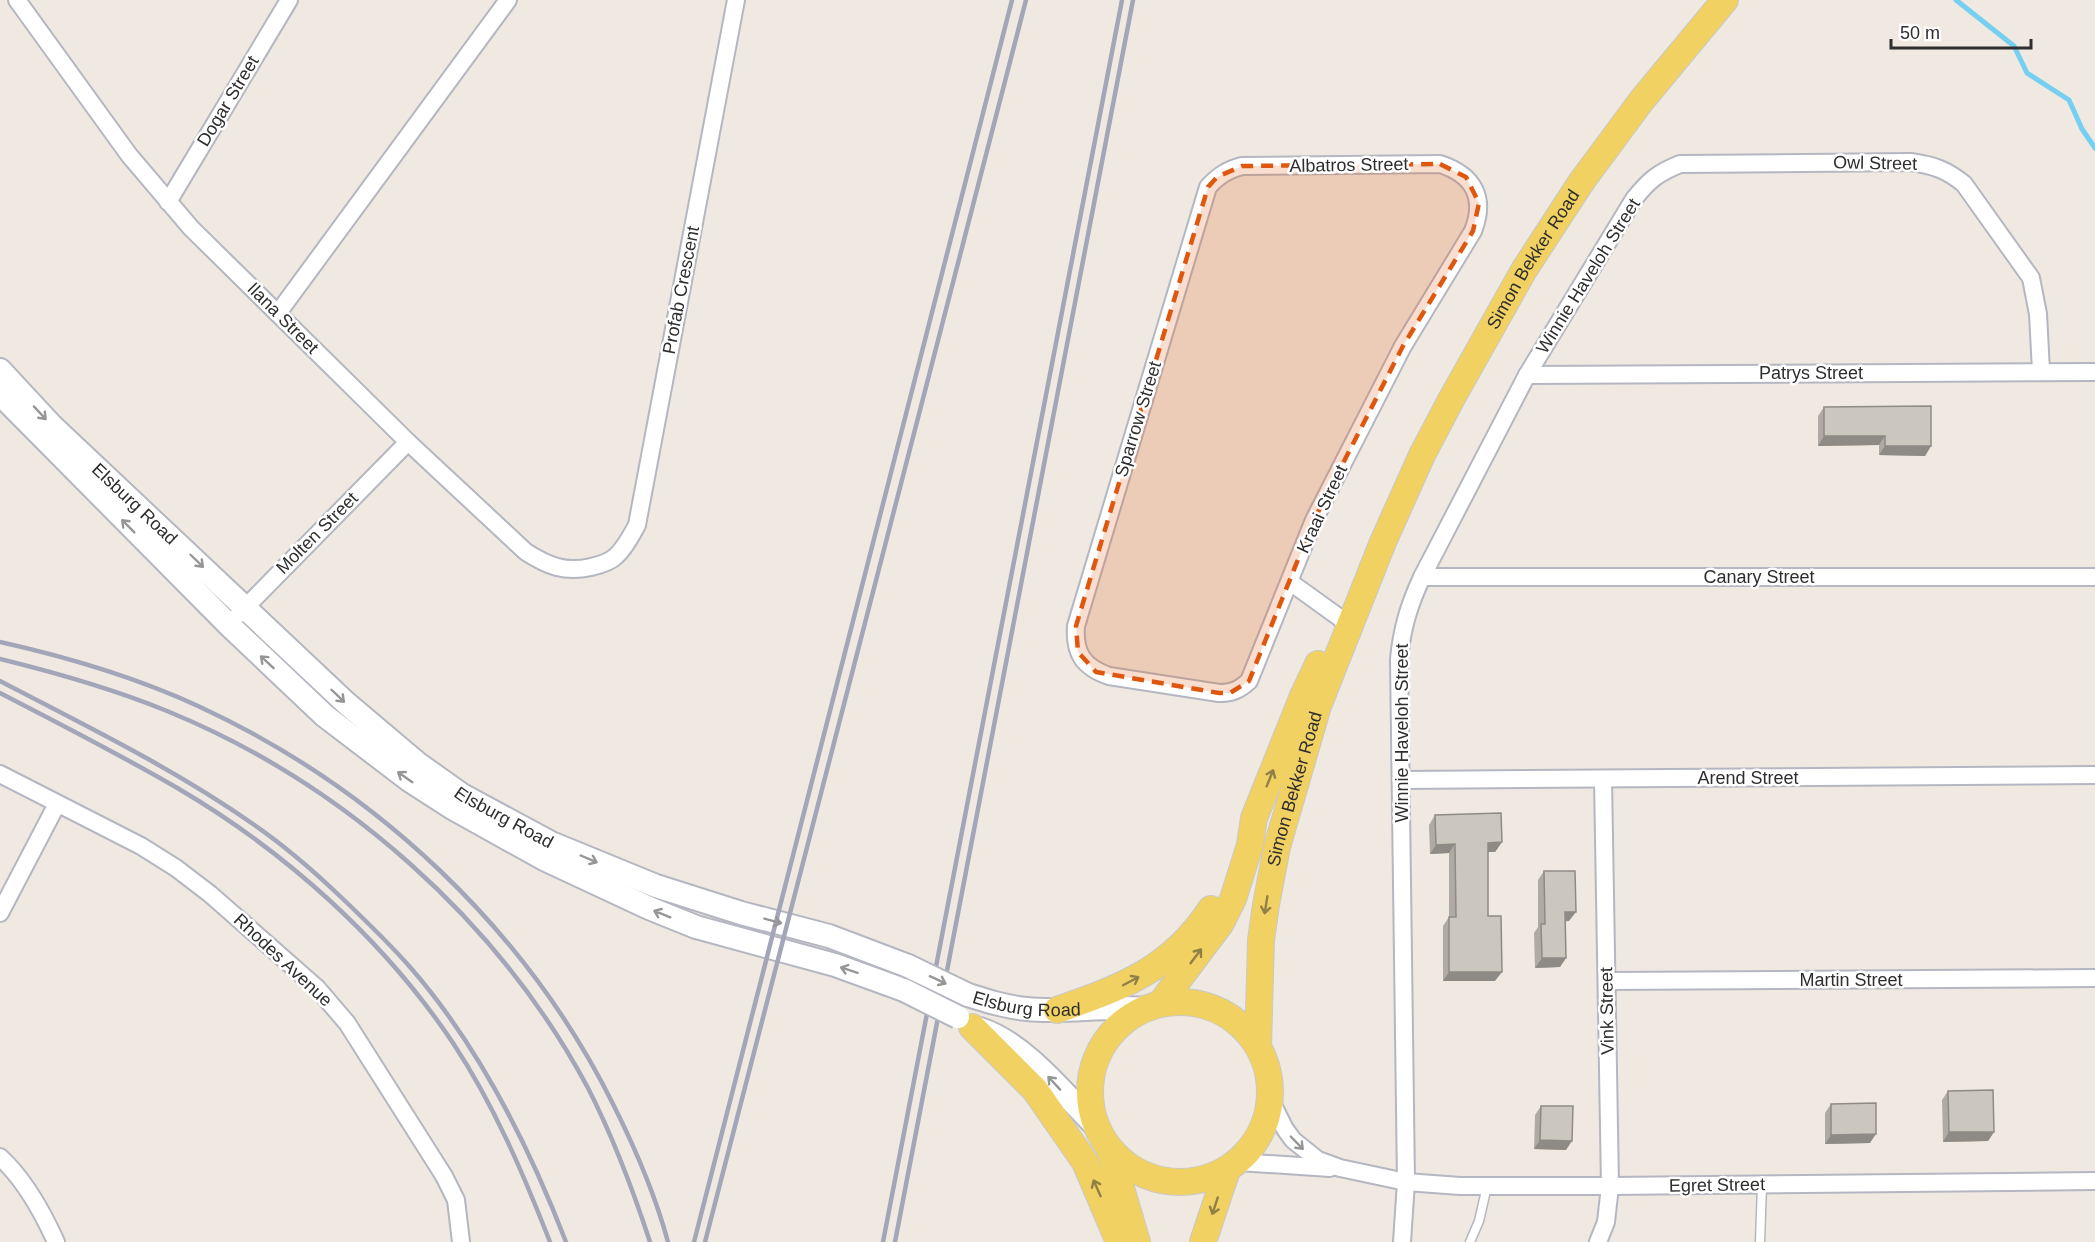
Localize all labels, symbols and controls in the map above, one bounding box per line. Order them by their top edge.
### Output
scale bar [1891,12,2030,50]
text: 50 m [1900,23,1940,43]
street label: Dogar Street [193,52,263,150]
street label: Owl Street [1833,152,1917,174]
street label: Albatros Street [1289,154,1409,176]
street label: Simon Bekker Road [1483,186,1584,333]
street label: Winnie Haveloh Street [1532,195,1644,357]
street label: Profab Crescent [659,224,703,356]
street label: Ilana Street [243,278,323,358]
street label: Sparrow Street [1111,359,1165,479]
street label: Patrys Street [1759,363,1863,383]
one-way arrow [33,405,47,420]
street label: Elsburg Road [88,459,181,549]
street label: Kraai Street [1293,462,1351,556]
street label: Molten Street [272,488,362,578]
one-way arrow [121,519,136,533]
one-way arrow [189,554,204,568]
street label: Canary Street [1703,567,1815,587]
street label: Winnie Haveloh Street [1392,643,1412,823]
one-way arrow [260,655,275,669]
one-way arrow [330,689,345,703]
street label: Simon Bekker Road [1264,709,1326,868]
street label: Arend Street [1697,768,1799,788]
one-way arrow [398,770,414,783]
one-way arrow [1265,770,1276,788]
street label: Elsburg Road [450,783,557,852]
one-way arrow [579,854,598,865]
one-way arrow [1260,894,1271,914]
one-way arrow [653,908,672,919]
street label: Rhodes Avenue [230,909,336,1011]
one-way arrow [764,916,783,927]
one-way arrow [1190,949,1202,965]
one-way arrow [839,964,858,975]
street label: Vink Street [1596,967,1618,1055]
street label: Martin Street [1799,970,1903,990]
one-way arrow [929,975,947,987]
one-way arrow [1122,975,1139,987]
street label: Elsburg Road [970,987,1081,1020]
one-way arrow [1047,1076,1061,1091]
one-way arrow [1289,1135,1304,1150]
street label: Egret Street [1669,1174,1765,1196]
one-way arrow [1091,1179,1102,1197]
one-way arrow [1209,1196,1220,1215]

